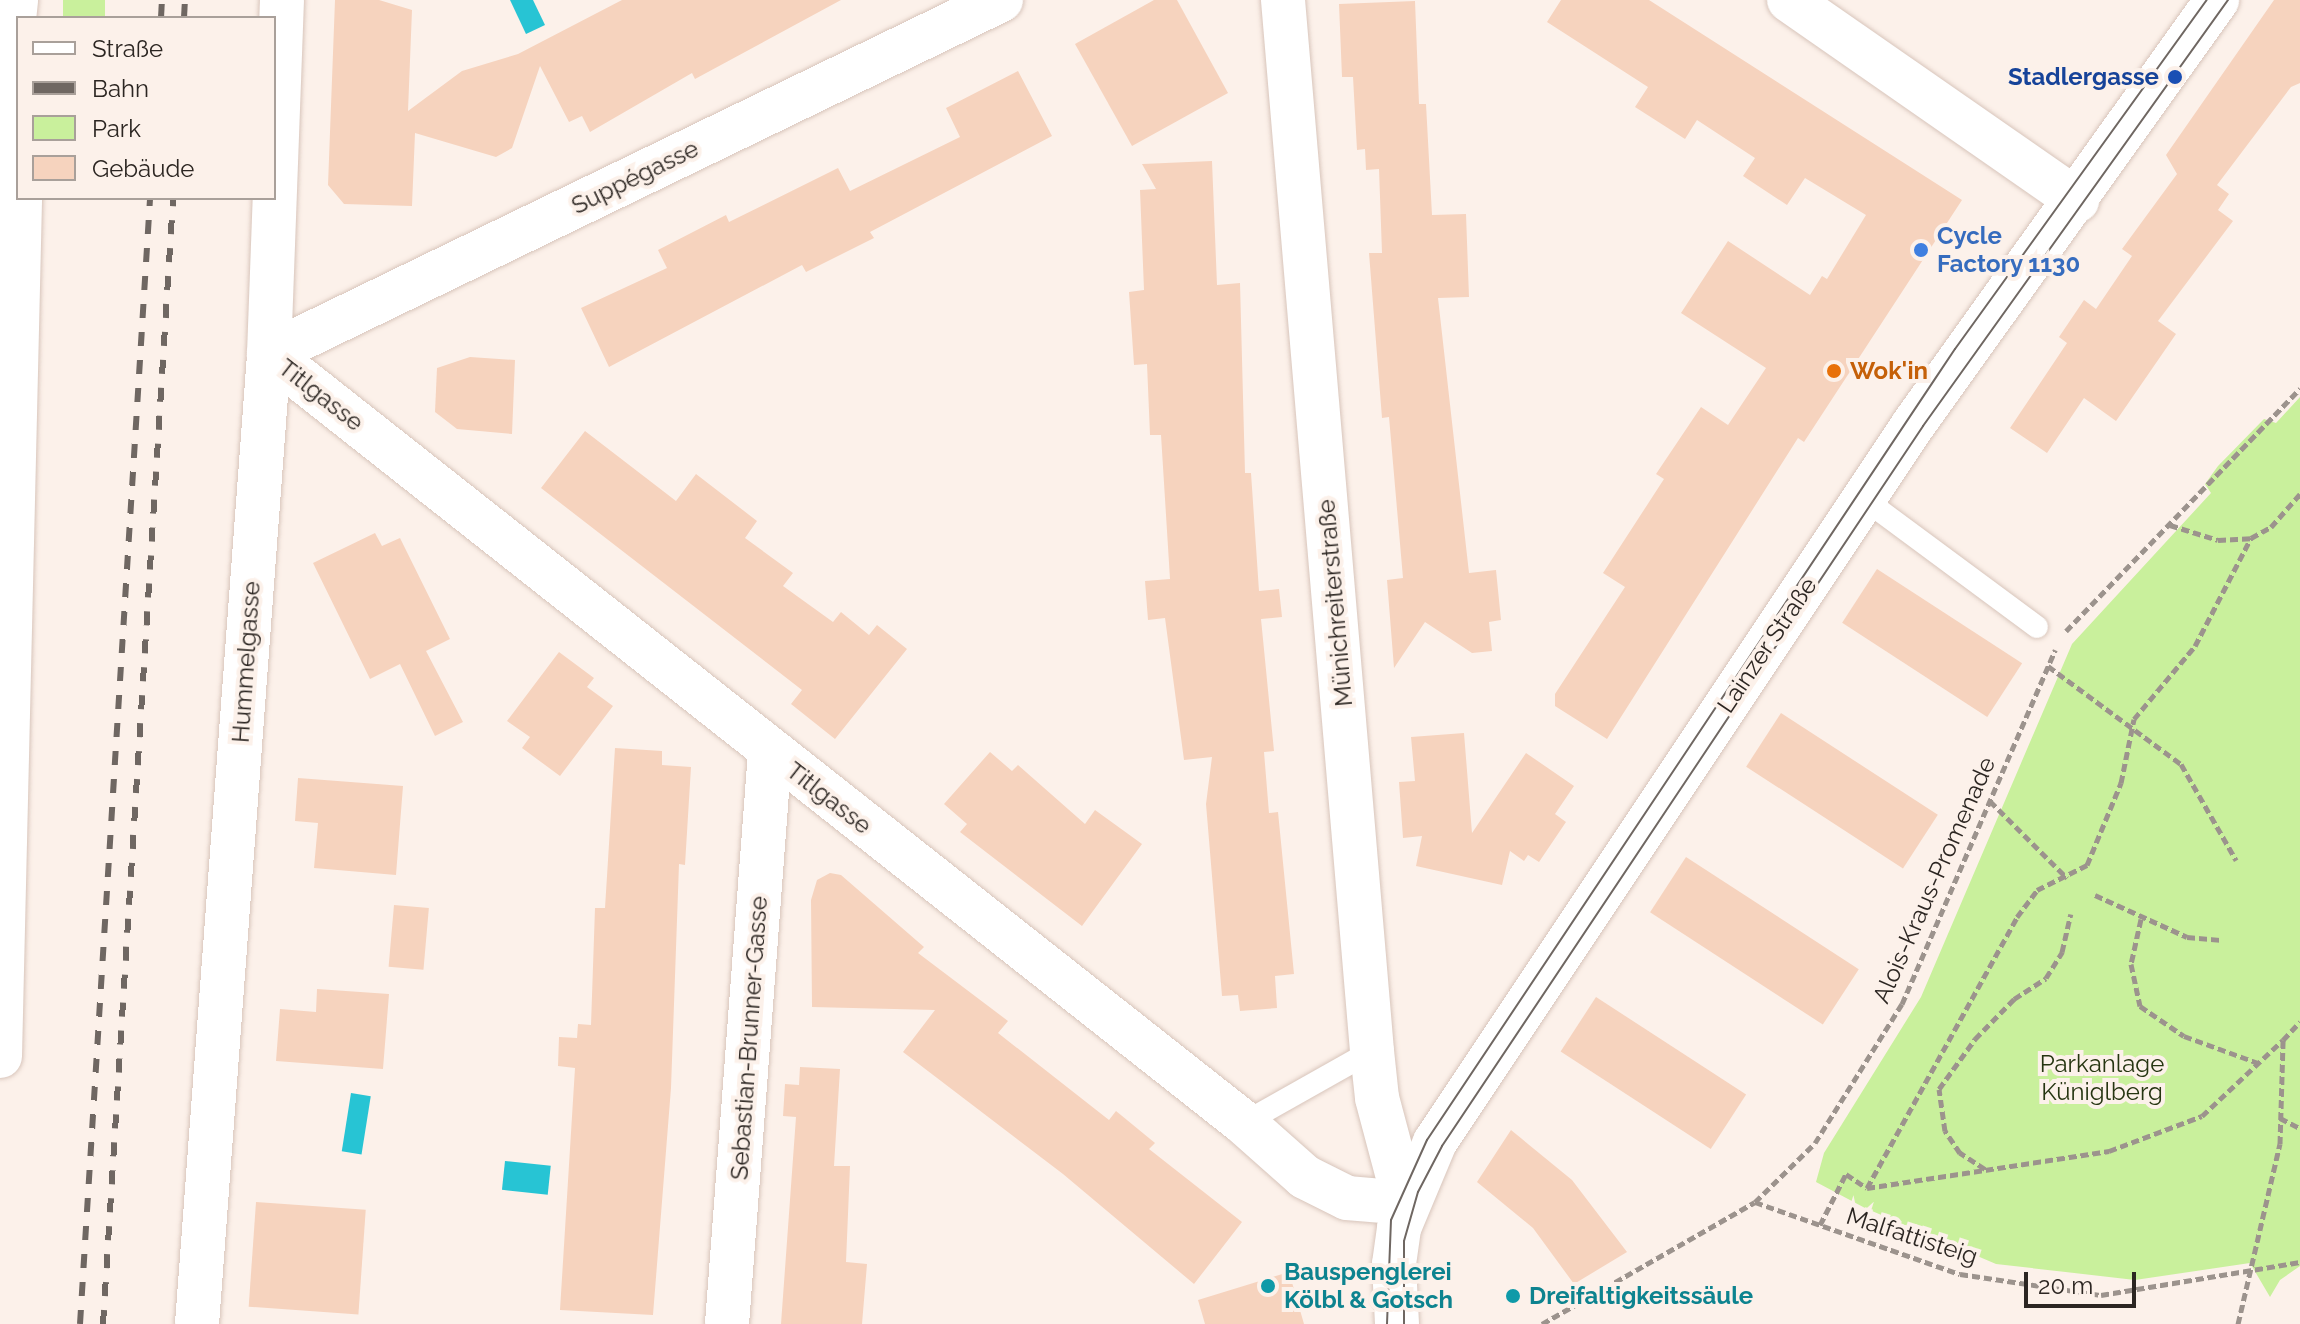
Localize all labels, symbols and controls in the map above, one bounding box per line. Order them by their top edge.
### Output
legend [16,16,276,200]
text: Straße [92,34,163,63]
place label: Stadlergasse [2008,63,2159,91]
marker: Stadlergasse [2166,68,2184,86]
text: Bahn [92,74,149,103]
text: Park [92,114,141,143]
street label: Suppégasse [567,134,703,220]
text: Gebäude [92,154,194,183]
place label: Cycle Factory 1130 [1937,222,2081,278]
marker: Cycle Factory 1130 [1912,241,1930,259]
street label: Titlgasse [273,353,369,437]
place label: Wok'in [1850,357,1928,385]
marker: Wok'in [1825,362,1843,380]
street label: Münichreiterstraße [1312,498,1358,708]
street label: Lainzer Straße [1711,572,1823,718]
street label: Hummelgasse [226,580,266,744]
street label: Alois-Kraus-Promenade [1867,752,2001,1008]
street label: Titlgasse [781,756,877,840]
street label: Sebastian-Brunner-Gasse [725,895,773,1181]
park label: Parkanlage Küniglberg [2040,1050,2164,1106]
street label: Malfattisteig [1843,1201,1981,1271]
scale bar [2028,1256,2140,1306]
place label: Bauspenglerei Kölbl & Gotsch [1284,1258,1454,1314]
text: 20 m [2038,1271,2093,1300]
marker: Bauspenglerei Kölbl & Gotsch [1259,1277,1277,1295]
place label: Dreifaltigkeitssäule [1529,1282,1753,1310]
marker: Dreifaltigkeitssäule [1504,1287,1522,1305]

